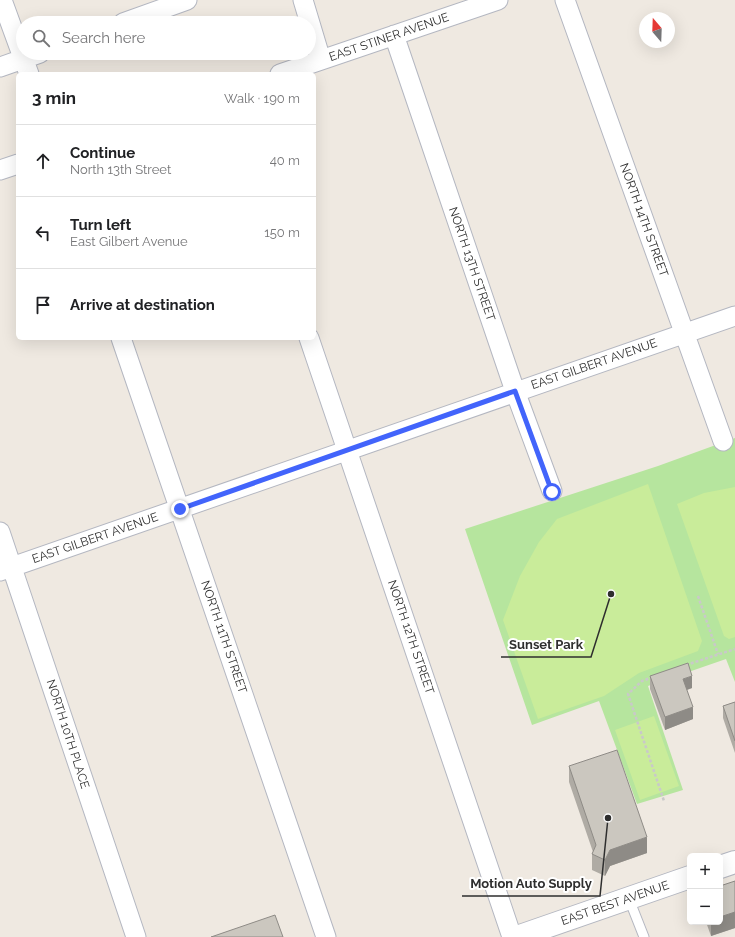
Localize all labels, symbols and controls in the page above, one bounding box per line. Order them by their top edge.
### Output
street label: EAST STINER AVENUE [327,10,451,64]
north arrow [639,12,675,48]
search box [16,16,316,60]
icon: search [30,27,52,49]
text: Search here [62,29,145,47]
text: 3 min [32,88,76,108]
text: Walk · 190 m [224,91,300,106]
text: Continue [70,144,135,162]
icon: ahead [32,150,54,172]
text: 40 m [270,153,300,168]
street label: NORTH 14TH STREET [617,161,671,279]
text: North 13th Street [70,162,171,177]
street label: NORTH 13TH STREET [446,205,498,323]
text: Turn left [70,216,131,234]
icon: left [32,222,54,244]
text: 150 m [264,225,300,240]
text: East Gilbert Avenue [70,234,188,249]
icon: arrive [32,294,54,316]
text: Arrive at destination [70,296,215,314]
street label: EAST GILBERT AVENUE [529,336,659,392]
route start [543,483,561,501]
route end [171,500,189,518]
street label: EAST GILBERT AVENUE [30,510,160,566]
street label: NORTH 12TH STREET [385,578,437,696]
street label: NORTH 11TH STREET [198,579,250,696]
callout: Sunset Park [501,632,591,657]
text: Sunset Park [509,637,584,652]
street label: NORTH 10TH PLACE [44,678,92,790]
map controls [687,853,723,925]
button: + [687,853,723,889]
callout: Motion Auto Supply [462,871,600,896]
text: Motion Auto Supply [470,876,592,891]
street label: EAST BEST AVENUE [559,878,671,928]
button: − [687,889,723,925]

